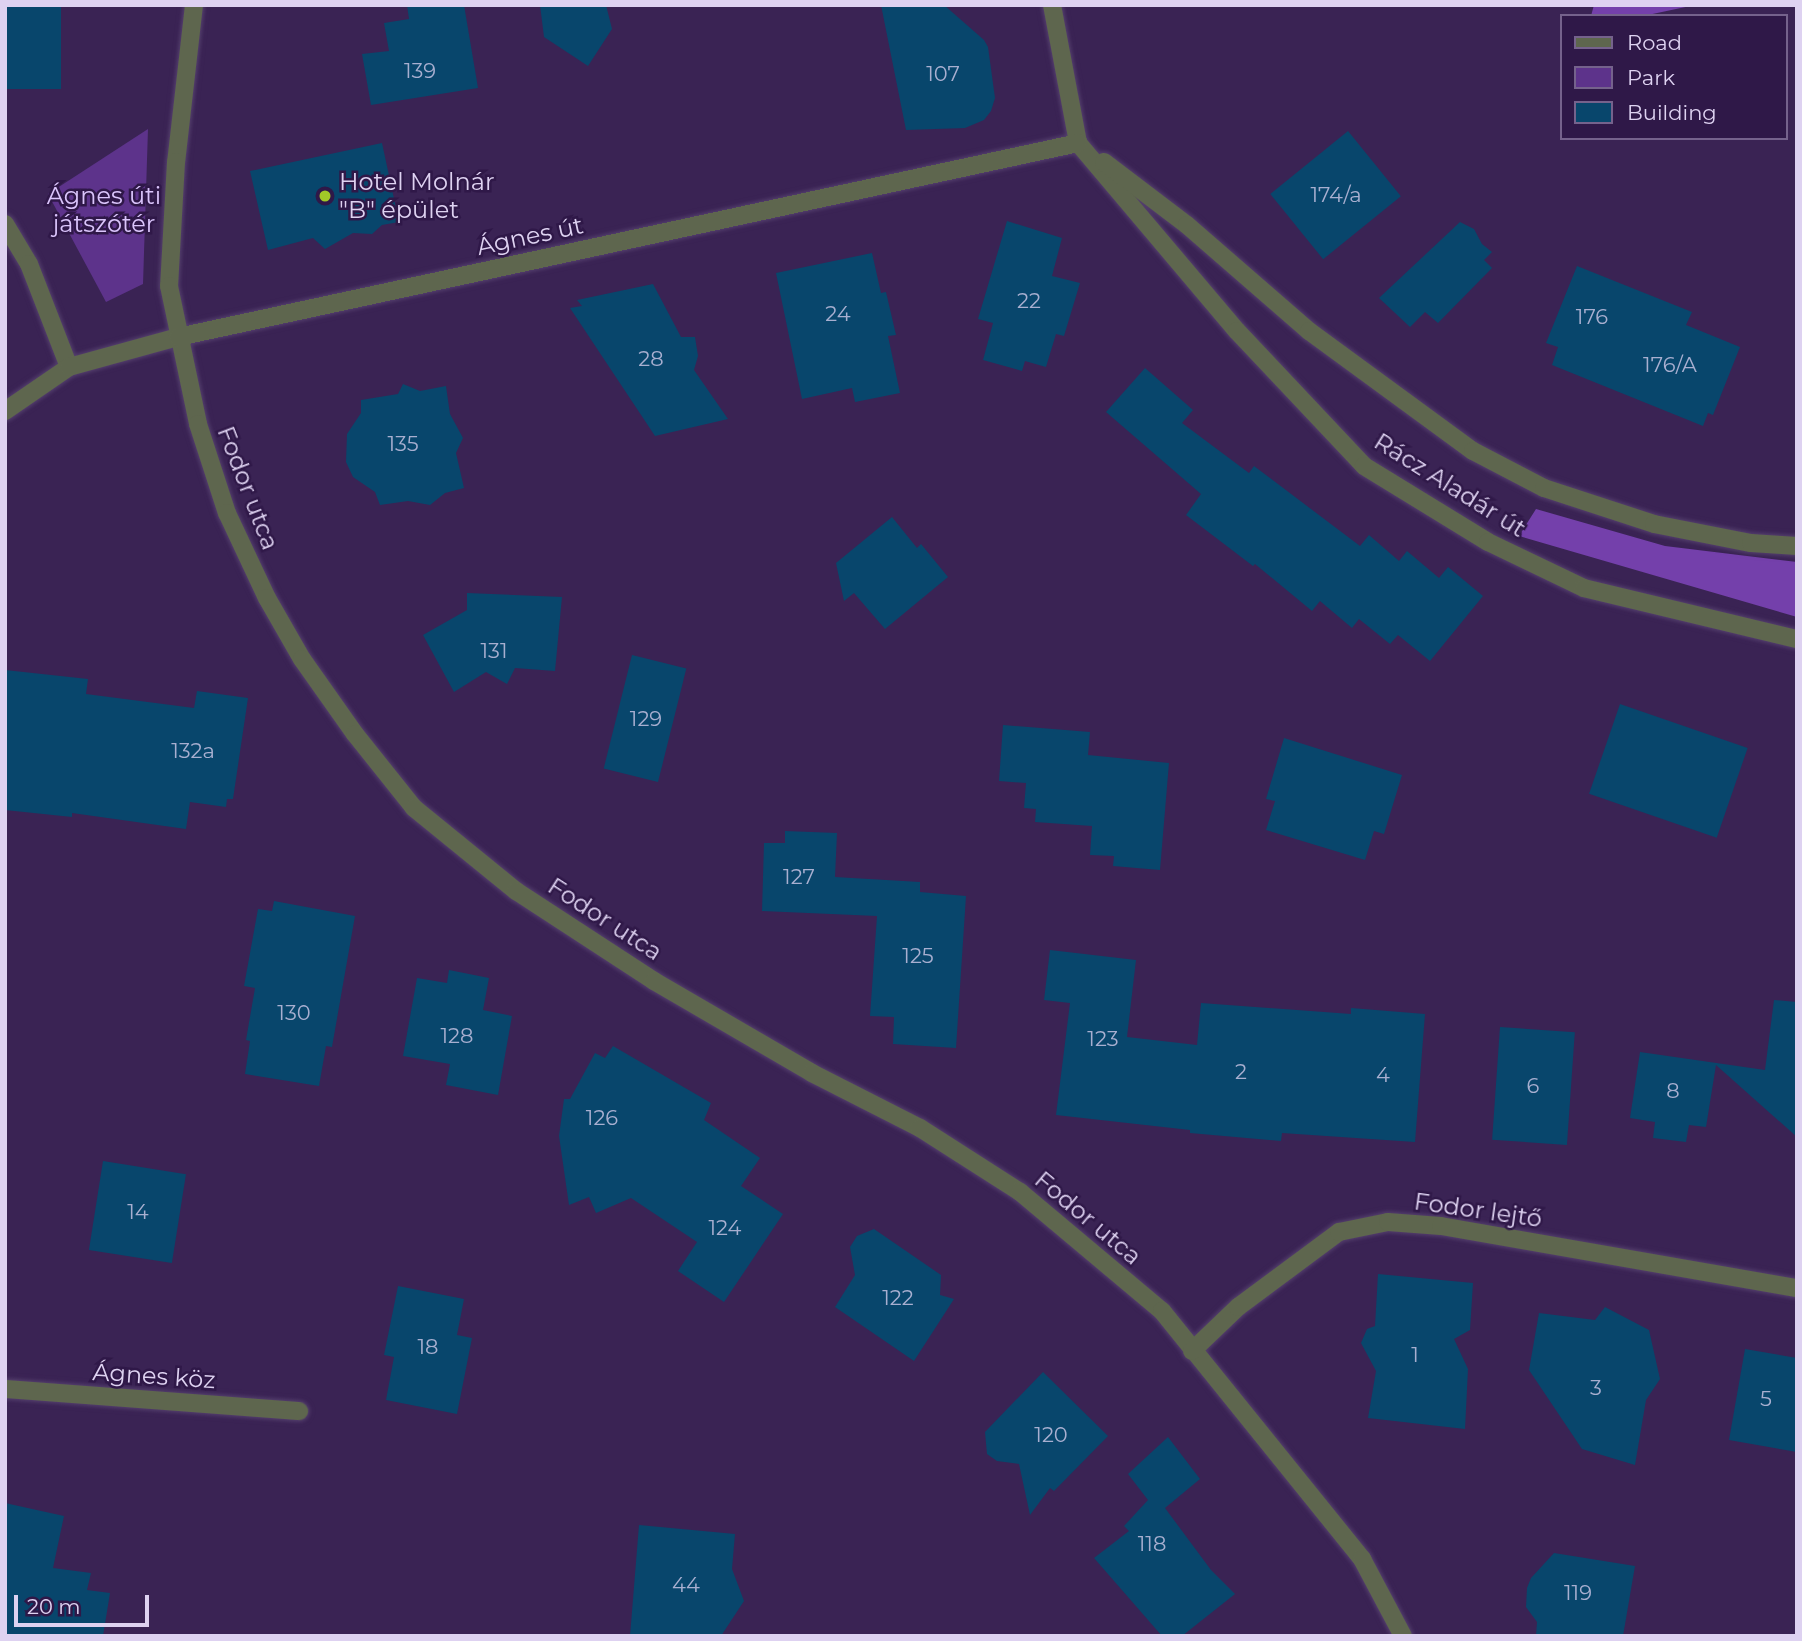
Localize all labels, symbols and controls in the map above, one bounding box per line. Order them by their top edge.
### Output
legend [1560,14,1788,140]
text: Road [1627,30,1682,55]
house number: 139 [404,58,436,84]
house number: 107 [926,61,960,87]
text: Park [1627,65,1675,90]
text: Building [1627,100,1717,125]
place label: Hotel Molnár "B" épület [339,168,495,224]
park label: Ágnes úti játszótér [47,182,161,238]
house number: 174/a [1310,182,1362,208]
marker: Hotel Molnár "B" épület [317,188,333,204]
street label: Ágnes út [474,211,586,261]
house number: 22 [1017,288,1041,314]
house number: 24 [825,301,851,327]
house number: 176 [1576,304,1608,330]
house number: 28 [638,346,664,372]
house number: 176/A [1643,352,1697,378]
street label: Fodor utca [211,422,285,554]
street label: Rácz Aladár út [1369,427,1531,543]
house number: 135 [387,431,419,457]
house number: 131 [480,638,508,664]
house number: 129 [630,706,662,732]
house number: 132a [171,738,215,764]
house number: 127 [783,864,815,890]
street label: Fodor utca [543,871,667,967]
house number: 125 [902,943,934,969]
house number: 130 [277,1000,311,1026]
house number: 128 [441,1023,473,1049]
house number: 123 [1087,1026,1119,1052]
house number: 2 [1235,1059,1247,1085]
house number: 4 [1376,1062,1390,1088]
house number: 6 [1527,1073,1539,1099]
house number: 8 [1666,1078,1680,1104]
house number: 126 [586,1105,618,1131]
street label: Fodor utca [1029,1165,1147,1271]
street label: Fodor lejtő [1412,1187,1544,1233]
house number: 14 [127,1199,149,1225]
house number: 124 [709,1215,741,1241]
house number: 122 [882,1285,914,1311]
house number: 18 [418,1334,438,1360]
house number: 1 [1411,1342,1419,1368]
street label: Ágnes köz [92,1357,216,1395]
house number: 3 [1590,1375,1602,1401]
house number: 5 [1760,1386,1772,1412]
house number: 120 [1034,1422,1068,1448]
house number: 118 [1138,1531,1166,1557]
house number: 44 [672,1572,700,1598]
house number: 119 [1564,1580,1592,1606]
scale bar [18,1582,152,1626]
text: 20 m [27,1594,81,1619]

